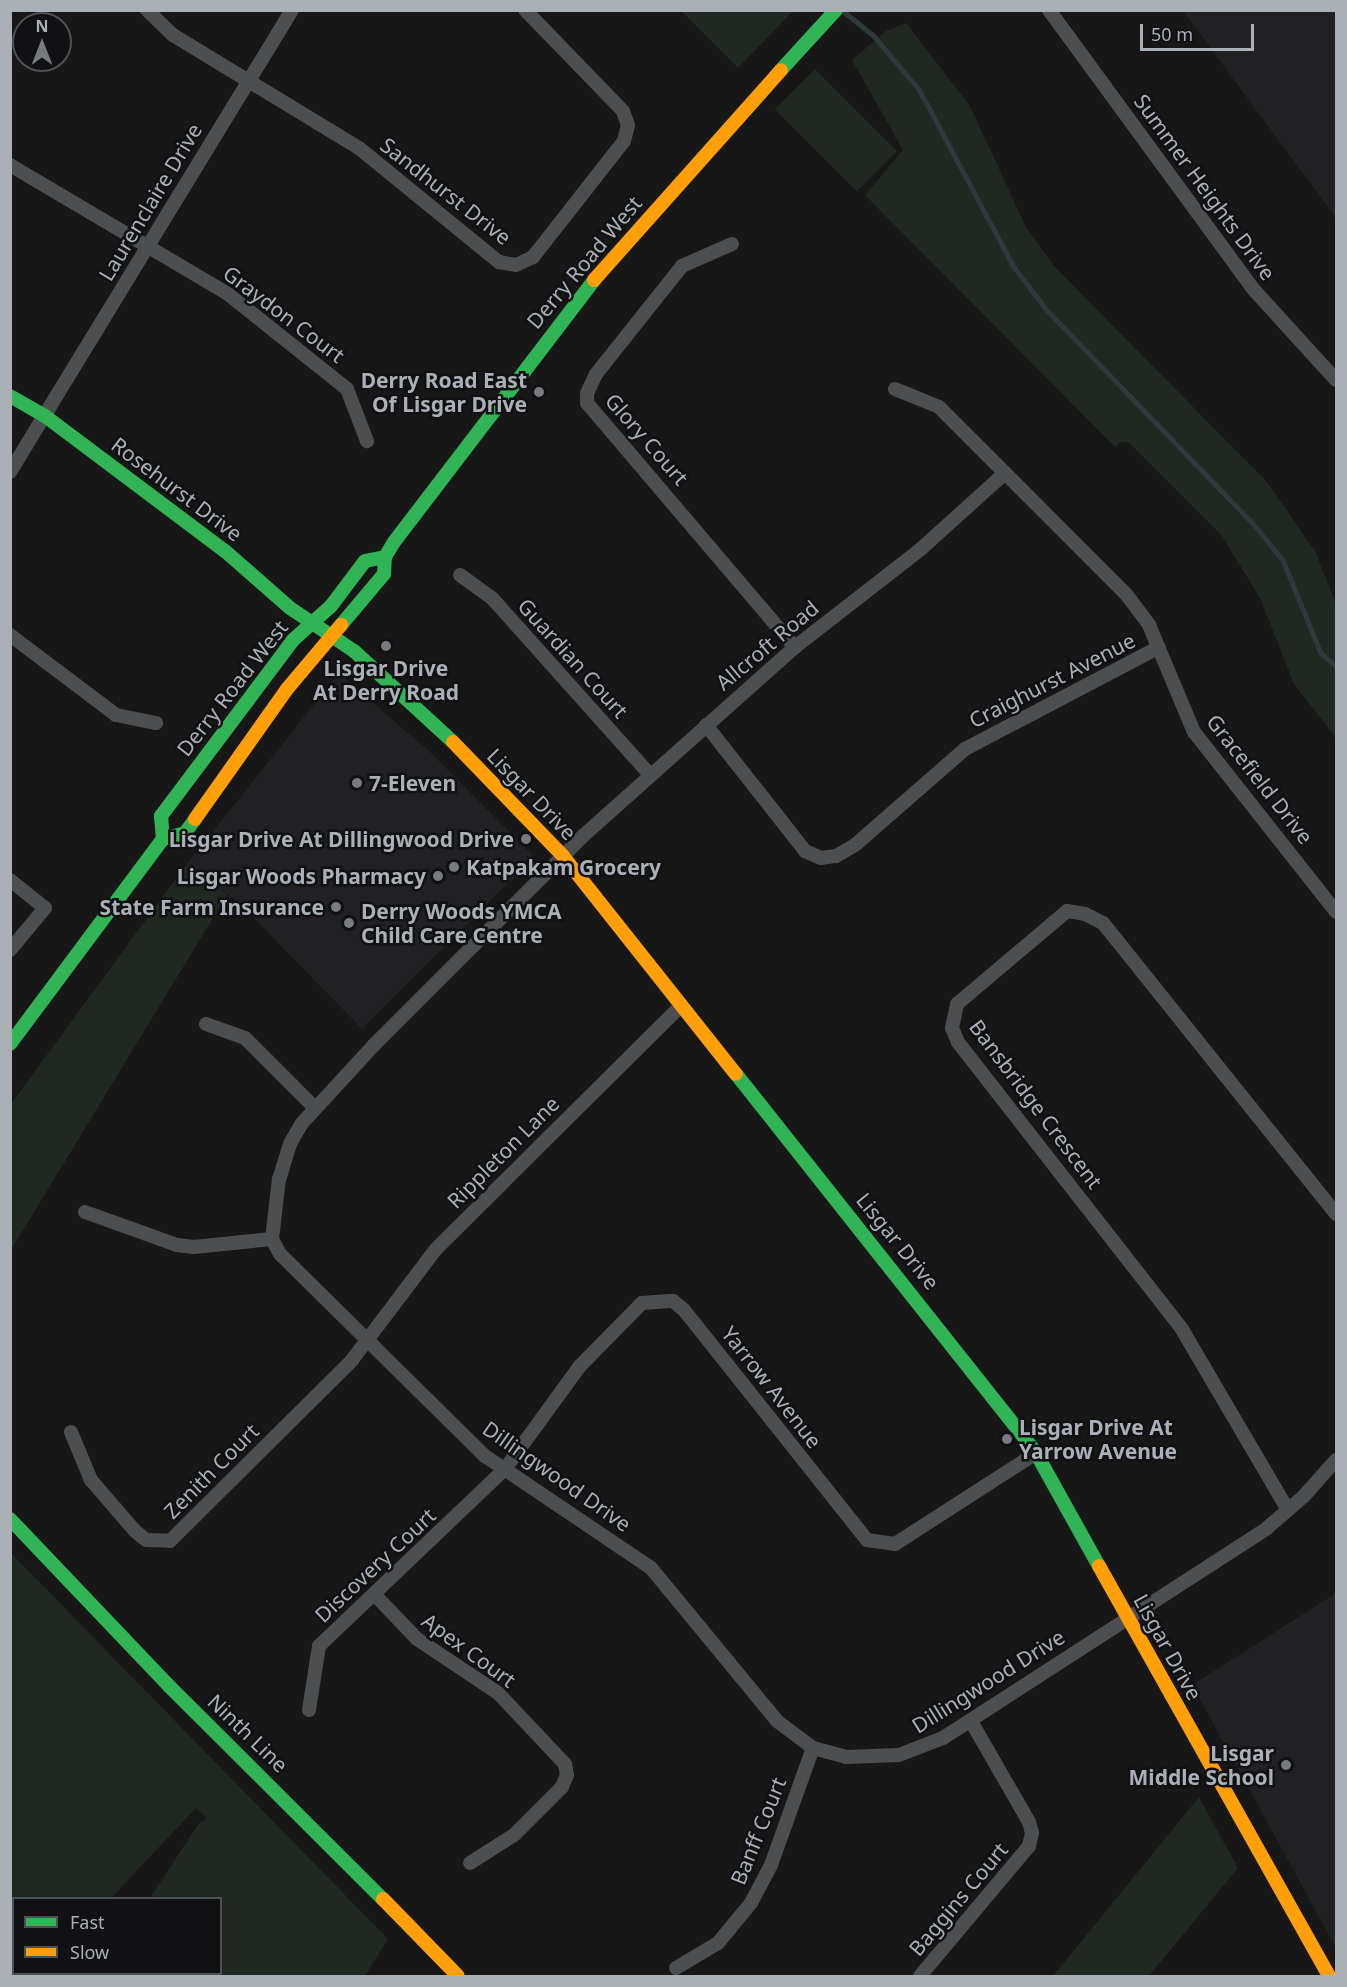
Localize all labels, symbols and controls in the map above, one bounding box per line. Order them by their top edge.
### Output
north arrow [12,12,72,72]
scale bar [1143,12,1257,50]
text: N [35,15,49,37]
text: 50 m [1151,22,1193,46]
street label: Summer Heights Drive [1129,89,1281,285]
street label: Laurenclaire Drive [93,119,207,285]
street label: Sandhurst Drive [376,132,516,250]
street label: Derry Road West [521,191,647,333]
street label: Graydon Court [218,260,350,368]
place label: Derry Road East Of Lisgar Drive [361,367,527,417]
marker: Derry Road East Of Lisgar Drive [532,385,546,399]
street label: Glory Court [600,388,694,490]
street label: Rosehurst Drive [107,432,247,546]
street label: Guardian Court [513,593,633,723]
street label: Allcroft Road [711,595,823,695]
street label: Derry Road West [171,615,293,761]
street label: Craighurst Avenue [965,627,1139,733]
marker: Lisgar Drive At Derry Road [379,639,393,653]
place label: Lisgar Drive At Derry Road [313,655,459,705]
street label: Gracefield Drive [1202,709,1318,849]
street label: Lisgar Drive [482,743,582,845]
place label: 7-Eleven [369,770,456,796]
marker: 7-Eleven [350,776,364,790]
place label: Lisgar Drive At Dillingwood Drive [169,826,514,852]
marker: Lisgar Drive At Dillingwood Drive [519,832,533,846]
place label: Katpakam Grocery [466,854,661,880]
marker: Katpakam Grocery [447,860,461,874]
place label: Lisgar Woods Pharmacy [177,863,426,889]
marker: Lisgar Woods Pharmacy [431,869,445,883]
place label: State Farm Insurance [100,894,324,920]
place label: Derry Woods YMCA Child Care Centre [361,898,562,948]
marker: State Farm Insurance [329,900,343,914]
marker: Derry Woods YMCA Child Care Centre [342,916,356,930]
street label: Bansbridge Crescent [964,1015,1108,1193]
street label: Rippleton Lane [442,1091,564,1213]
street label: Lisgar Drive [851,1188,945,1294]
street label: Yarrow Avenue [717,1321,827,1453]
place label: Lisgar Drive At Yarrow Avenue [1019,1414,1177,1464]
street label: Dillingwood Drive [478,1415,636,1537]
street label: Zenith Court [158,1418,264,1524]
marker: Lisgar Drive At Yarrow Avenue [1000,1432,1014,1446]
street label: Discovery Court [309,1503,441,1627]
street label: Lisgar Drive [1129,1590,1207,1704]
street label: Apex Court [417,1608,521,1692]
street label: Dillingwood Drive [907,1624,1069,1738]
street label: Ninth Line [203,1689,293,1777]
place label: Lisgar Middle School [1129,1740,1274,1790]
marker: Lisgar Middle School [1279,1758,1293,1772]
street label: Banff Court [725,1774,791,1888]
street label: Baggins Court [903,1837,1013,1961]
legend [12,1897,222,1975]
text: Fast [70,1910,105,1934]
text: Slow [70,1940,109,1964]

